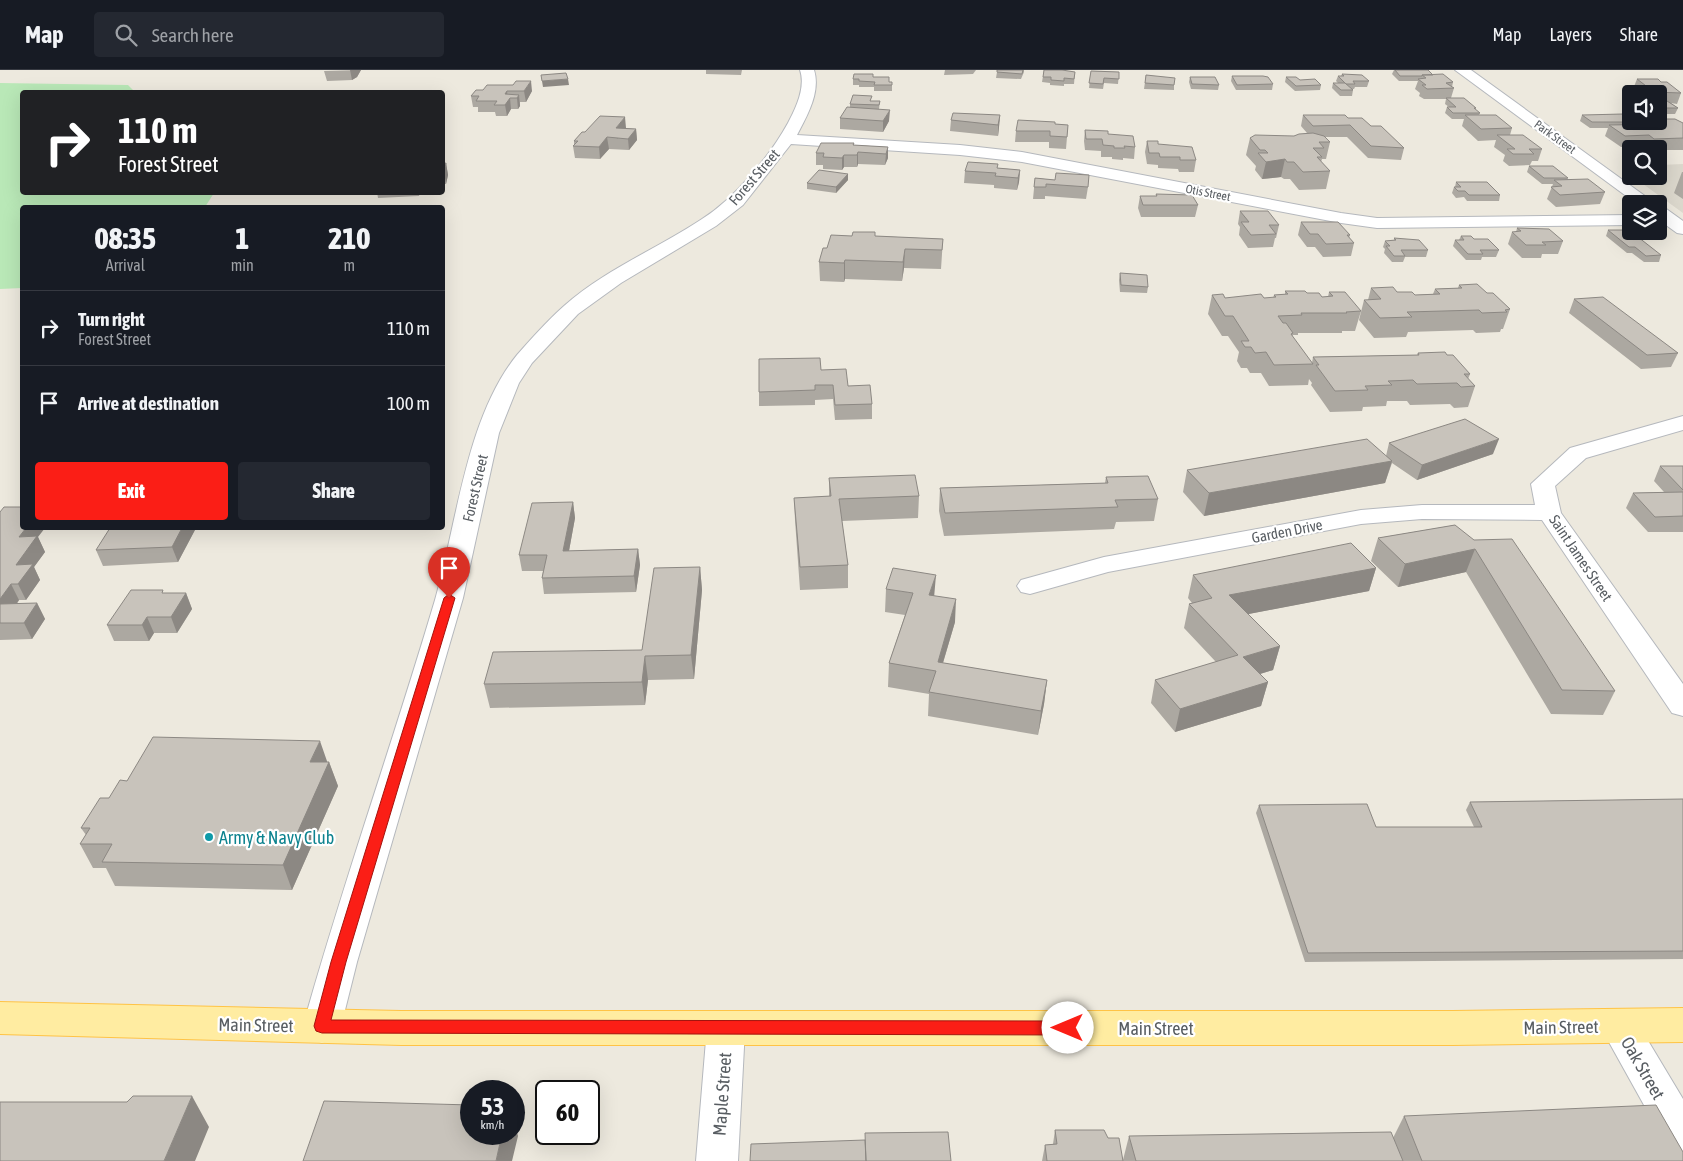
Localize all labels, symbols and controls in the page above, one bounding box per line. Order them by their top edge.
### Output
search box [94,12,444,57]
text: Map [25,21,64,48]
icon: search [112,21,140,49]
text: Search here [152,24,234,46]
text: Map [1492,24,1521,45]
text: Layers [1549,24,1592,45]
text: Share [1620,24,1658,45]
map controls [1622,85,1667,240]
button: sound [1622,85,1667,130]
icon: right [35,110,100,175]
text: 110 m [118,110,197,150]
street label: Park Street [1531,117,1579,157]
button: search [1622,140,1667,185]
street label: Forest Street [725,146,783,208]
text: Forest Street [118,151,219,177]
street label: Otis Street [1184,182,1232,204]
button: layers [1622,195,1667,240]
text: 08:35 [94,221,156,255]
text: 1 [235,221,249,255]
text: 210 [328,221,370,255]
text: Arrival [106,256,145,274]
text: min [231,256,254,274]
text: m [344,256,355,274]
text: Turn right [78,308,145,330]
icon: right [35,314,63,342]
text: 110 m [387,317,430,339]
text: Forest Street [78,330,151,348]
icon: arrive [35,389,63,417]
text: Arrive at destination [78,392,219,414]
text: 100 m [387,392,430,414]
street label: Forest Street [459,453,491,523]
button: Exit [35,462,228,520]
button: Share [238,462,430,520]
street label: Saint James Street [1546,512,1616,604]
street label: Garden Drive [1250,516,1324,546]
pin [428,547,470,598]
icon: arrive [435,554,463,582]
place label: Army & Navy Club [219,827,334,848]
marker: Army & Navy Club [203,831,215,843]
position arrow [1041,1001,1093,1053]
street label: Main Street [218,1014,294,1036]
street label: Main Street [1523,1016,1599,1038]
street label: Main Street [1118,1018,1194,1039]
street label: Oak Street [1617,1033,1669,1103]
street label: Maple Street [709,1052,735,1136]
speed limit sign: 60 [535,1080,600,1145]
text: 53 [481,1092,504,1120]
text: km/h [481,1118,504,1132]

